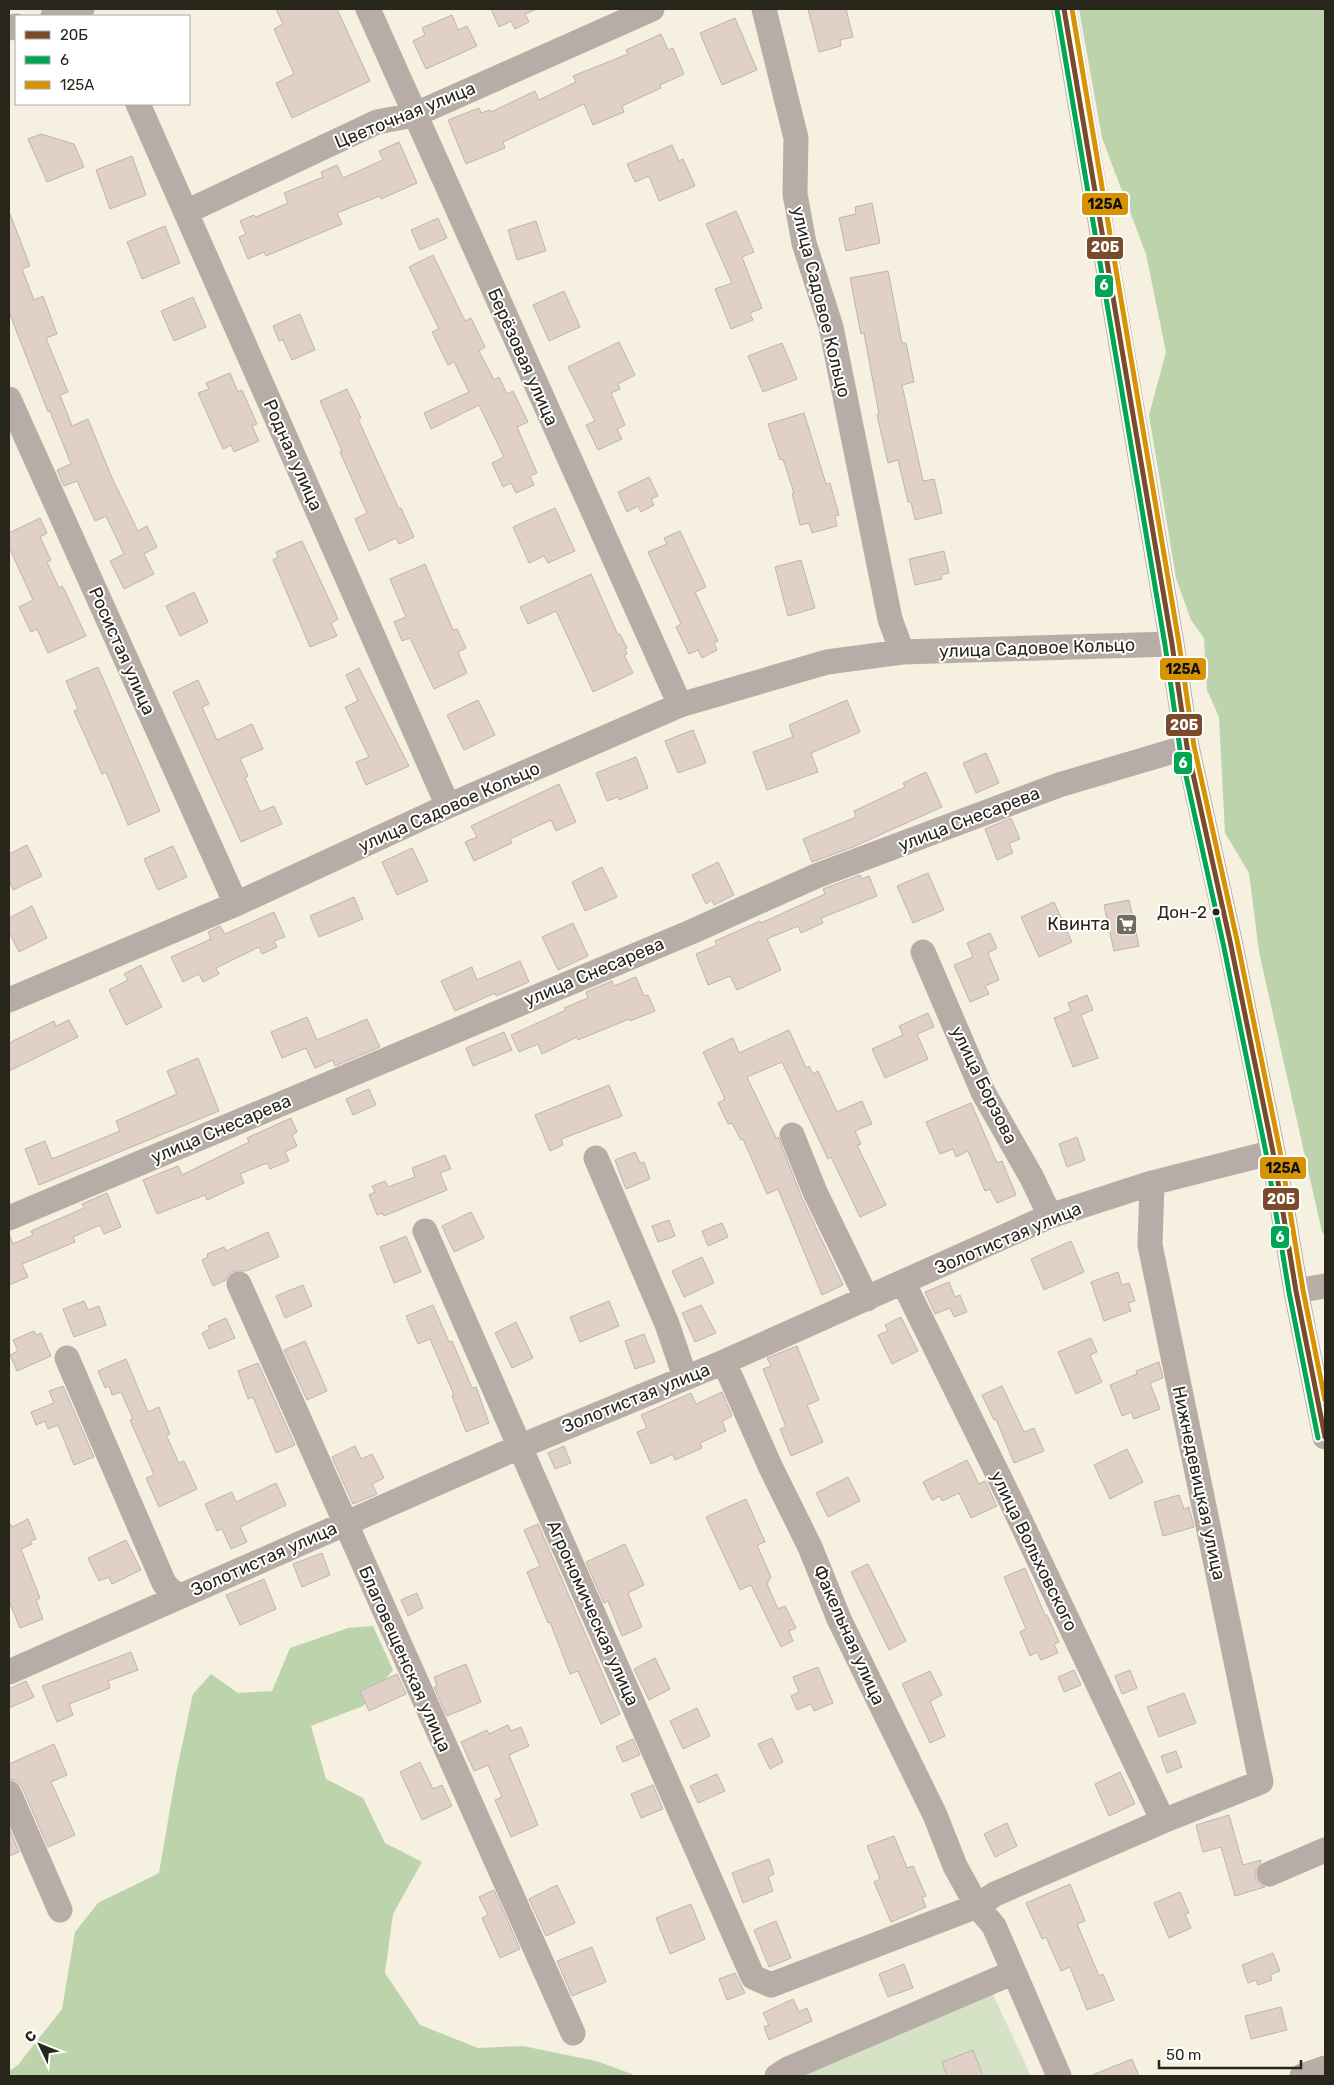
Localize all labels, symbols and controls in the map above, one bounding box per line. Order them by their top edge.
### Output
legend [15,15,190,105]
text: 20Б [60,26,88,44]
text: 6 [60,51,69,69]
text: 125А [60,76,94,94]
street label: Цветочная улица [331,77,479,153]
line badge: 125А [1081,192,1129,216]
text: 125А [1087,196,1123,213]
street label: улица Садовое Кольцо [787,204,855,400]
line badge: 20Б [1086,236,1124,260]
text: 20Б [1091,239,1120,256]
line badge: 6 [1094,274,1114,298]
text: 6 [1099,277,1109,294]
street label: Берёзовая улица [483,285,563,429]
street label: Родная улица [259,396,327,514]
street label: Росистая улица [84,584,160,718]
street label: улица Садовое Кольцо [939,634,1135,662]
line badge: 125А [1159,657,1207,681]
text: 125А [1165,661,1201,678]
line badge: 20Б [1165,713,1203,737]
text: 20Б [1170,717,1199,734]
line badge: 6 [1173,751,1193,775]
text: 6 [1178,755,1188,772]
street label: улица Садовое Кольцо [355,757,543,857]
street label: улица Снесарева [895,782,1043,856]
place label: Дон-2 [1157,902,1207,922]
marker: Дон-2 [1211,907,1221,917]
supermarket icon: Квинта [1114,912,1138,936]
place label: Квинта [1047,913,1110,935]
street label: улица Снесарева [521,933,667,1011]
street label: улица Борзова [946,1023,1022,1147]
street label: улица Снесарева [148,1090,294,1168]
line badge: 125А [1259,1156,1307,1180]
text: 125А [1265,1160,1301,1177]
line badge: 20Б [1262,1187,1300,1211]
text: 20Б [1267,1191,1296,1208]
street label: Золотистая улица [931,1197,1085,1279]
line badge: 6 [1270,1225,1290,1249]
text: 6 [1275,1229,1285,1246]
street label: Золотистая улица [559,1358,713,1438]
street label: Нижнедевицкая улица [1168,1384,1230,1582]
street label: улица Вольховского [986,1467,1082,1635]
street label: Золотистая улица [188,1517,340,1601]
street label: Агрономическая улица [542,1517,644,1709]
street label: Факельная улица [808,1562,890,1708]
street label: Благовещенская улица [354,1563,456,1755]
north arrow [15,2020,65,2070]
text: С [21,2027,41,2046]
scale bar [1159,2038,1302,2070]
text: 50 m [1166,2046,1201,2064]

